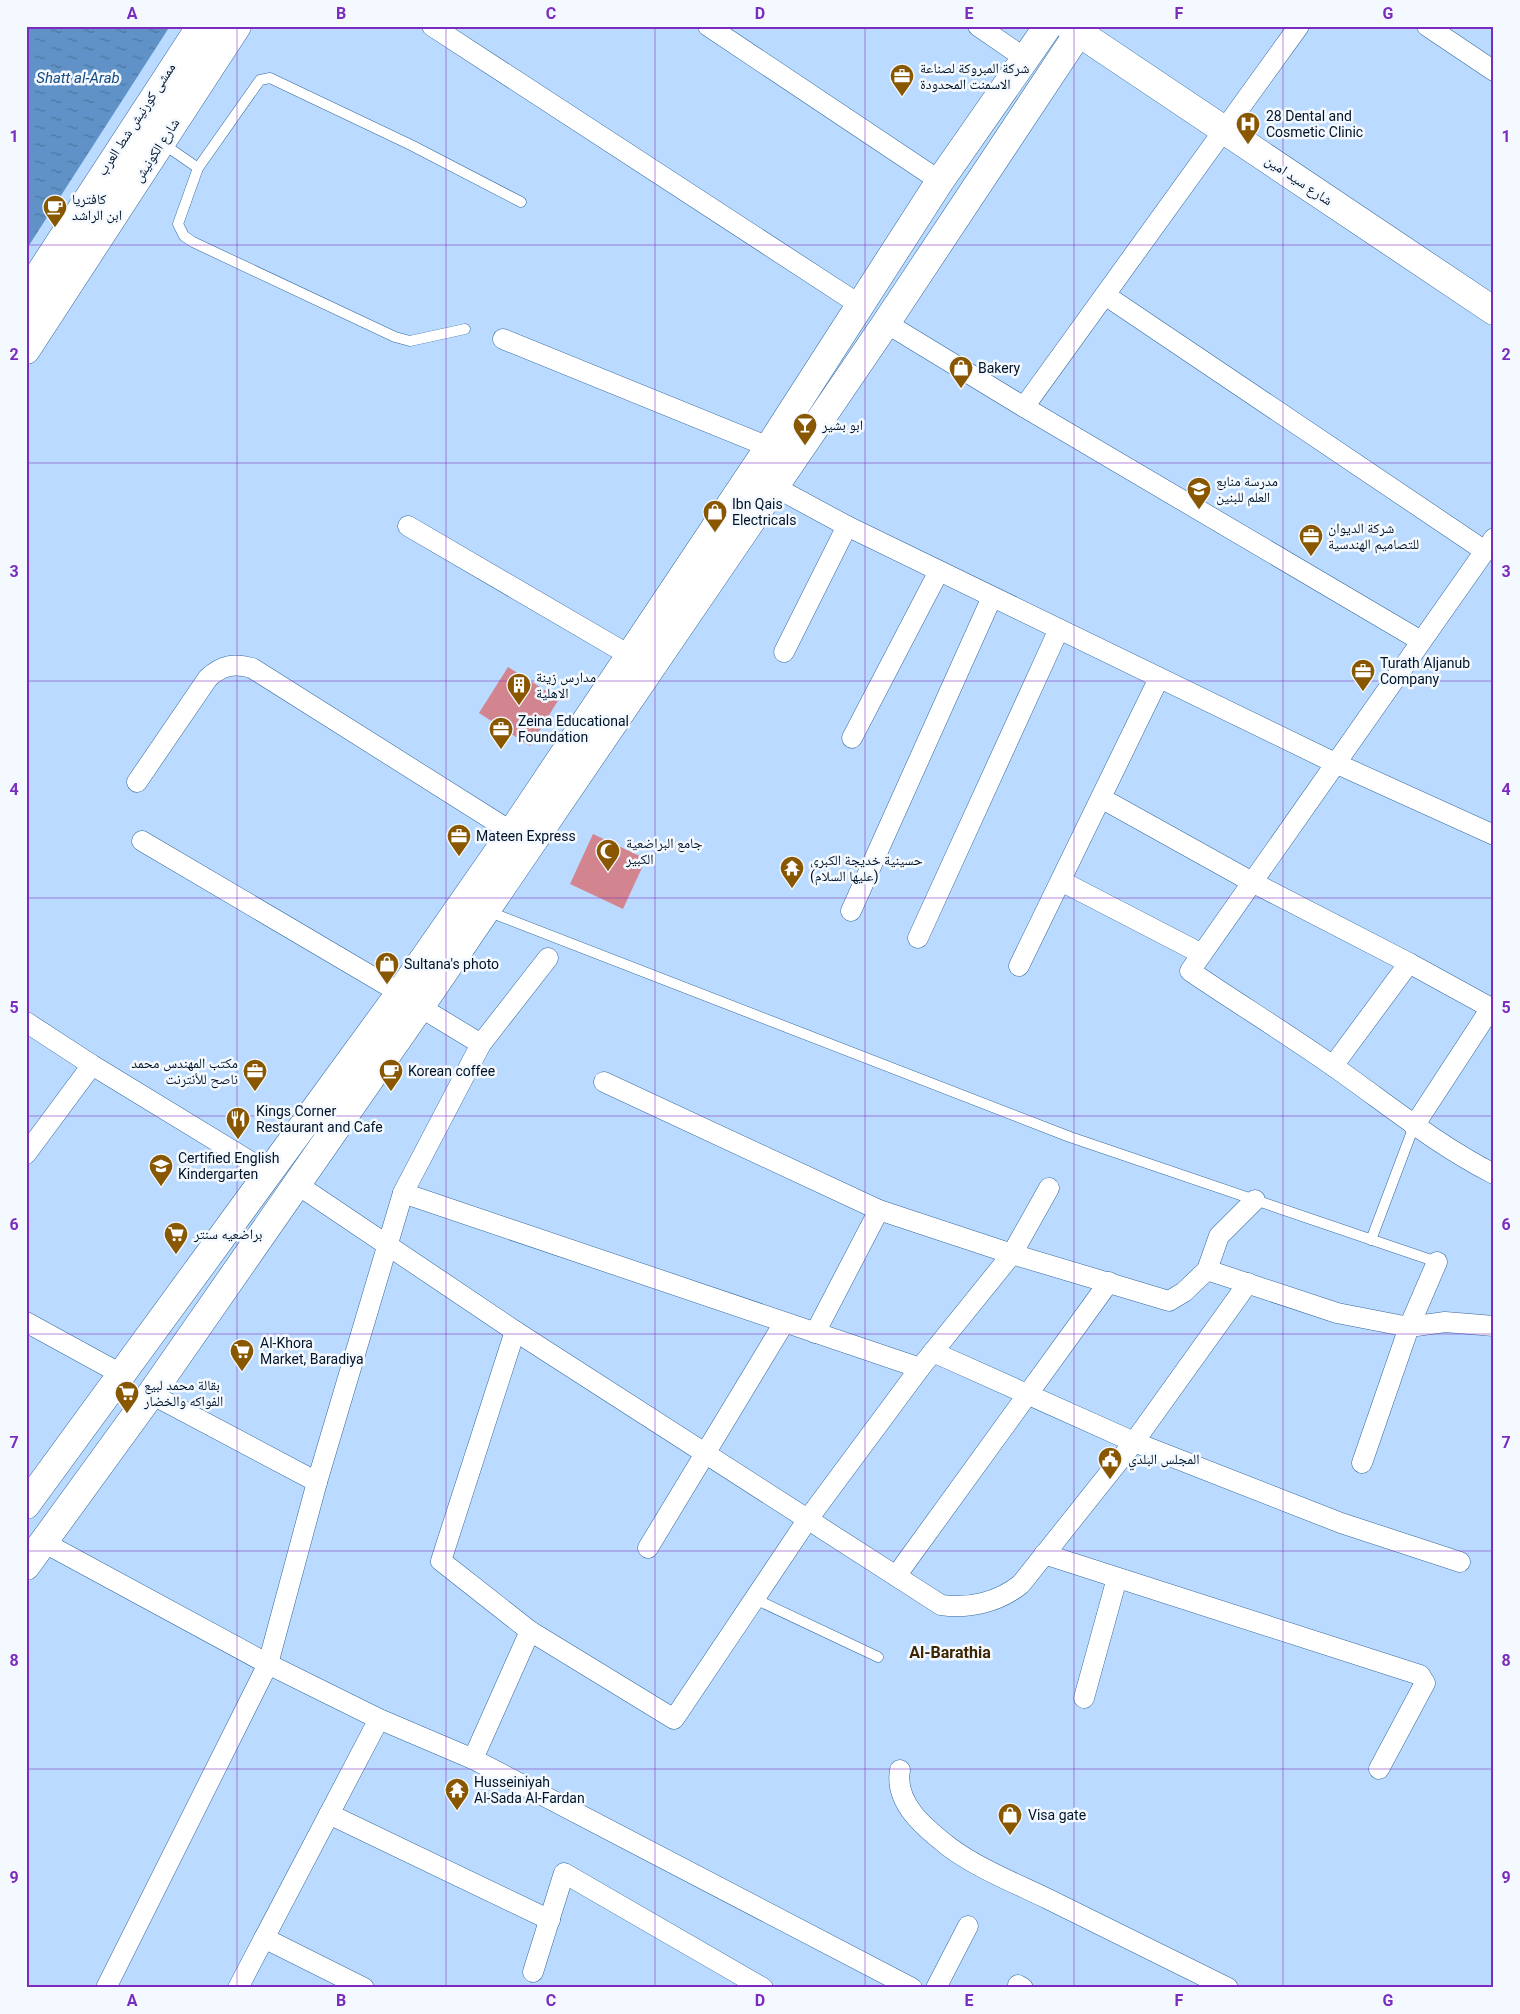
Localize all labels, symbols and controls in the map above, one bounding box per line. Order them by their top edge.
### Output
text: A [127,4,138,23]
text: B [336,4,346,23]
text: C [546,4,556,23]
text: D [755,4,765,23]
text: E [965,4,974,23]
text: F [1175,4,1184,23]
text: G [1383,4,1394,23]
street label: ممشى كورنيش شط العرب [94,60,179,179]
place label: شركة المبروكة لصناعة الاسمنت المحدودة [920,60,1029,93]
office icon: شركة المبروكة لصناعة الاسمنت المحدودة [889,63,915,97]
water label: Shatt al-Arab [36,69,120,87]
place label: 28 Dental and Cosmetic Clinic [1266,108,1363,140]
hospital icon: 28 Dental and Cosmetic Clinic [1235,111,1261,145]
street label: شارع الكونيش [130,115,184,186]
text: 1 [9,127,19,146]
text: 1 [1501,127,1511,146]
street label: شارع سيد امين [1261,152,1336,210]
place label: كافتريا ابن الراشد [72,191,122,224]
cafe icon: كافتريا ابن الراشد [42,194,68,228]
text: 2 [9,345,19,364]
text: 2 [1501,345,1511,364]
shop icon: Bakery [948,355,974,389]
place label: Bakery [978,360,1021,376]
bar icon: ابو بشير [792,412,818,446]
place label: ابو بشير [821,417,863,434]
place label: مدرسة منابع العلم للبنين [1216,473,1278,507]
school or university icon: مدرسة منابع العلم للبنين [1186,476,1212,510]
place label: Ibn Qais Electricals [732,496,796,528]
shop icon: Ibn Qais Electricals [702,499,728,533]
place label: شركة الديوان للتصاميم الهندسية [1328,520,1419,554]
office icon: شركة الديوان للتصاميم الهندسية [1298,523,1324,557]
text: 3 [9,562,19,581]
text: 3 [1501,562,1511,581]
place label: Turath Aljanub Company [1380,655,1470,687]
office icon: Turath Aljanub Company [1350,658,1376,692]
place label: مدارس زينة الاهلية [536,669,596,701]
building icon: مدارس زينة الاهلية [506,672,532,706]
place label: Zeina Educational Foundation [518,713,629,745]
office icon: Zeina Educational Foundation [488,716,514,750]
text: 4 [9,780,19,799]
text: 4 [1501,780,1511,799]
office icon: Mateen Express [446,823,472,857]
place label: Mateen Express [476,828,576,844]
place label: جامع البراضعية الكبير [625,835,703,868]
mosque icon: جامع البراضعية الكبير [595,838,621,872]
place label: حسينية خديجة الكبرى (عليها السلام) [810,852,923,886]
temple icon: حسينية خديجة الكبرى (عليها السلام) [779,855,805,889]
shop icon: Sultana's photo [374,951,400,985]
place label: Sultana's photo [404,956,499,972]
text: 5 [9,998,19,1017]
text: 5 [1501,998,1511,1017]
place label: مكتب المهندس محمد ناصح للأنترنت [131,1055,238,1089]
office icon: مكتب المهندس محمد ناصح للأنترنت [242,1058,268,1092]
cafe icon: Korean coffee [378,1058,404,1092]
place label: Korean coffee [408,1063,495,1079]
place label: Kings Corner Restaurant and Cafe [256,1103,383,1135]
restaurant icon: Kings Corner Restaurant and Cafe [225,1106,251,1140]
place label: Certified English Kindergarten [178,1150,279,1182]
school or university icon: Certified English Kindergarten [148,1153,174,1187]
text: 6 [9,1215,19,1234]
text: 6 [1501,1215,1511,1234]
supermarket icon: براضعيه سنتر [163,1221,189,1255]
place label: براضعيه سنتر [193,1226,263,1243]
place label: Al-Khora Market, Baradiya [260,1335,364,1367]
supermarket icon: Al-Khora Market, Baradiya [229,1338,255,1372]
place label: بقالة محمد لبيع الفواكه والخضار [143,1377,223,1410]
supermarket icon: بقالة محمد لبيع الفواكه والخضار [114,1380,140,1414]
text: 7 [9,1433,19,1452]
text: 7 [1501,1433,1511,1452]
public building icon: المجلس البلدي [1097,1446,1123,1480]
place label: المجلس البلدي [1128,1451,1200,1471]
district label: Al-Barathia [909,1643,991,1662]
text: 8 [9,1651,19,1670]
text: 8 [1501,1651,1511,1670]
place label: Husseiniyah Al-Sada Al-Fardan [474,1774,585,1806]
temple icon: Husseiniyah Al-Sada Al-Fardan [444,1777,470,1811]
shop icon: Visa gate [997,1802,1023,1836]
place label: Visa gate [1028,1807,1086,1823]
text: 9 [9,1868,19,1887]
text: 9 [1501,1868,1511,1887]
text: A [127,1991,138,2010]
text: B [336,1991,346,2010]
text: C [546,1991,556,2010]
text: D [755,1991,765,2010]
text: E [965,1991,974,2010]
text: F [1175,1991,1184,2010]
text: G [1383,1991,1394,2010]

